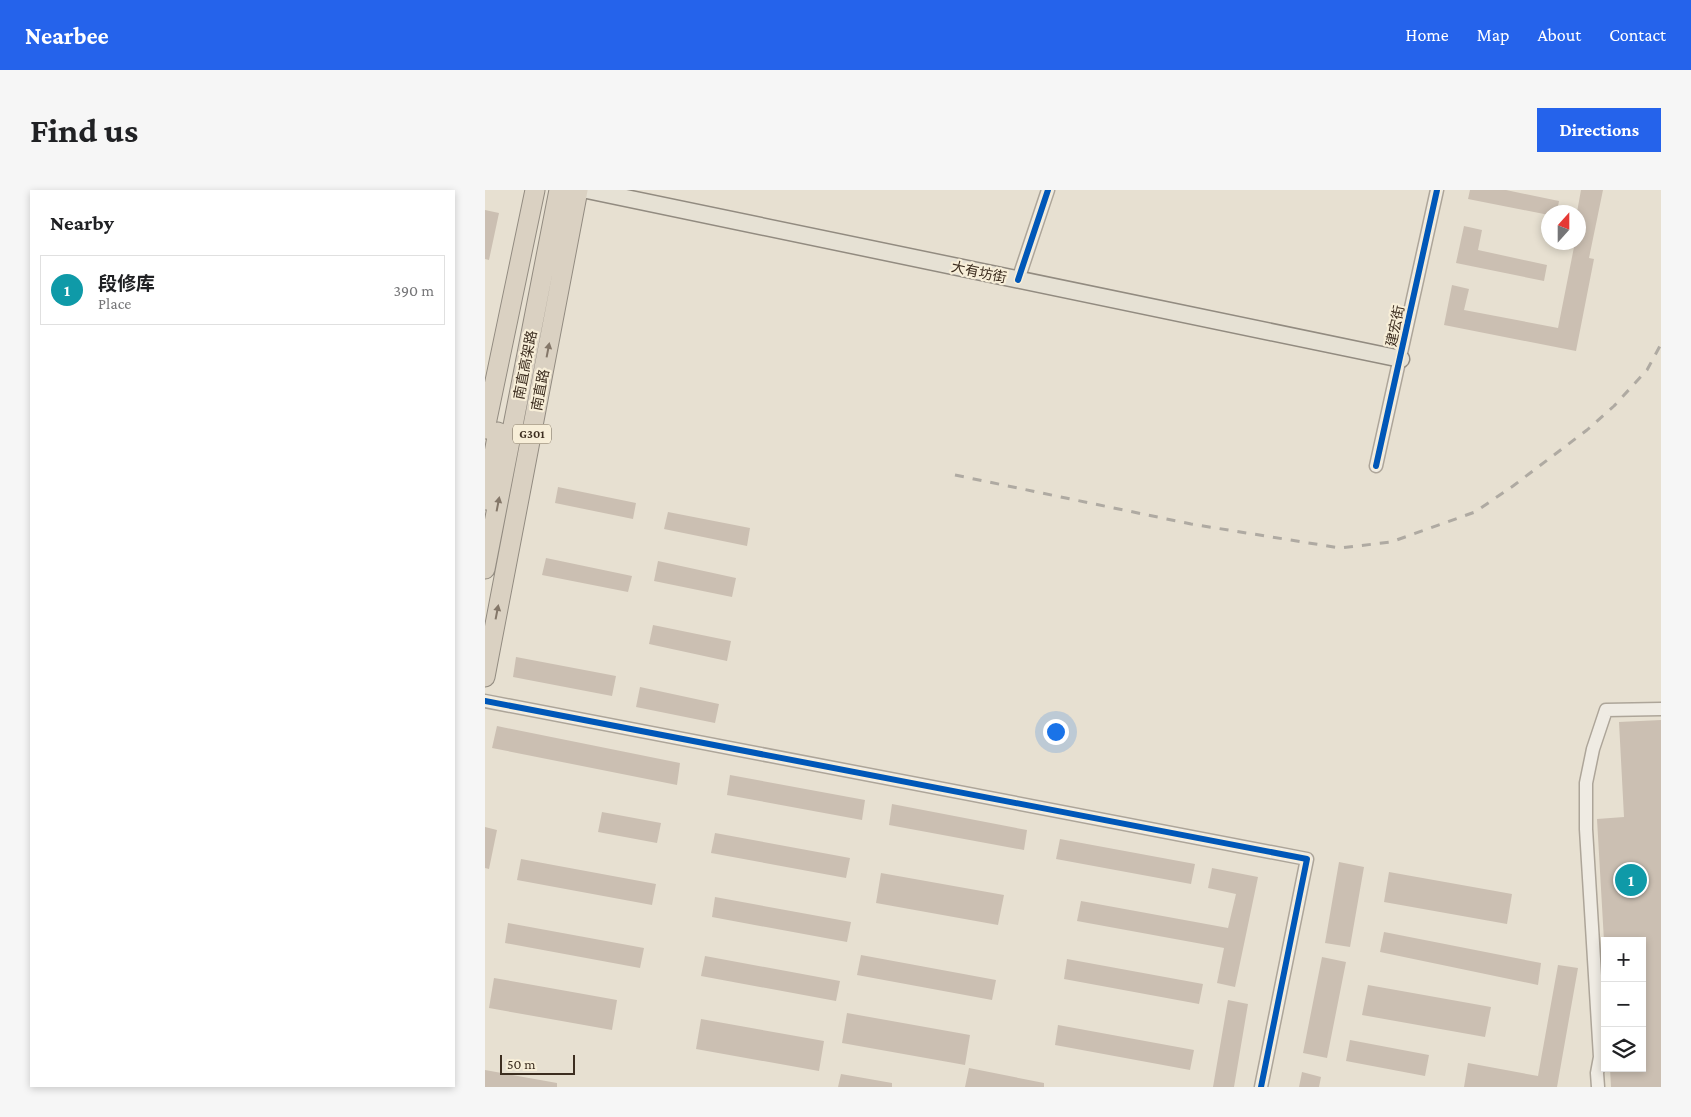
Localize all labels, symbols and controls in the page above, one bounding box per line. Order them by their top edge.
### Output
text: Nearbee [25,22,109,49]
text: Home [1406,25,1449,45]
text: Map [1477,25,1509,45]
text: About [1537,25,1581,45]
text: Contact [1609,25,1666,45]
button: Directions [1537,108,1661,152]
text: Find us [30,111,138,150]
north arrow [1541,205,1586,250]
text: Nearby [50,211,114,235]
street label: 大有坊街 [950,258,1008,286]
text: 段修库 [98,273,155,294]
text: 1 [64,282,70,299]
text: 390 m [393,282,434,299]
text: Place [98,295,131,312]
street label: 建宏街 [1383,304,1407,348]
street label: 南直高架路 [510,329,540,401]
one-way arrow [544,341,552,357]
street label: 南直路 [528,368,552,412]
road number: G301 [513,424,551,443]
one-way arrow [494,495,502,511]
one-way arrow [494,604,502,620]
your location [1043,719,1069,745]
pin: 1 [1615,861,1647,899]
map controls [1601,937,1646,1072]
button: + [1601,937,1646,982]
button: − [1601,982,1646,1027]
button: layers [1601,1027,1646,1072]
scale bar [500,1052,575,1075]
text: 50 m [507,1056,535,1072]

